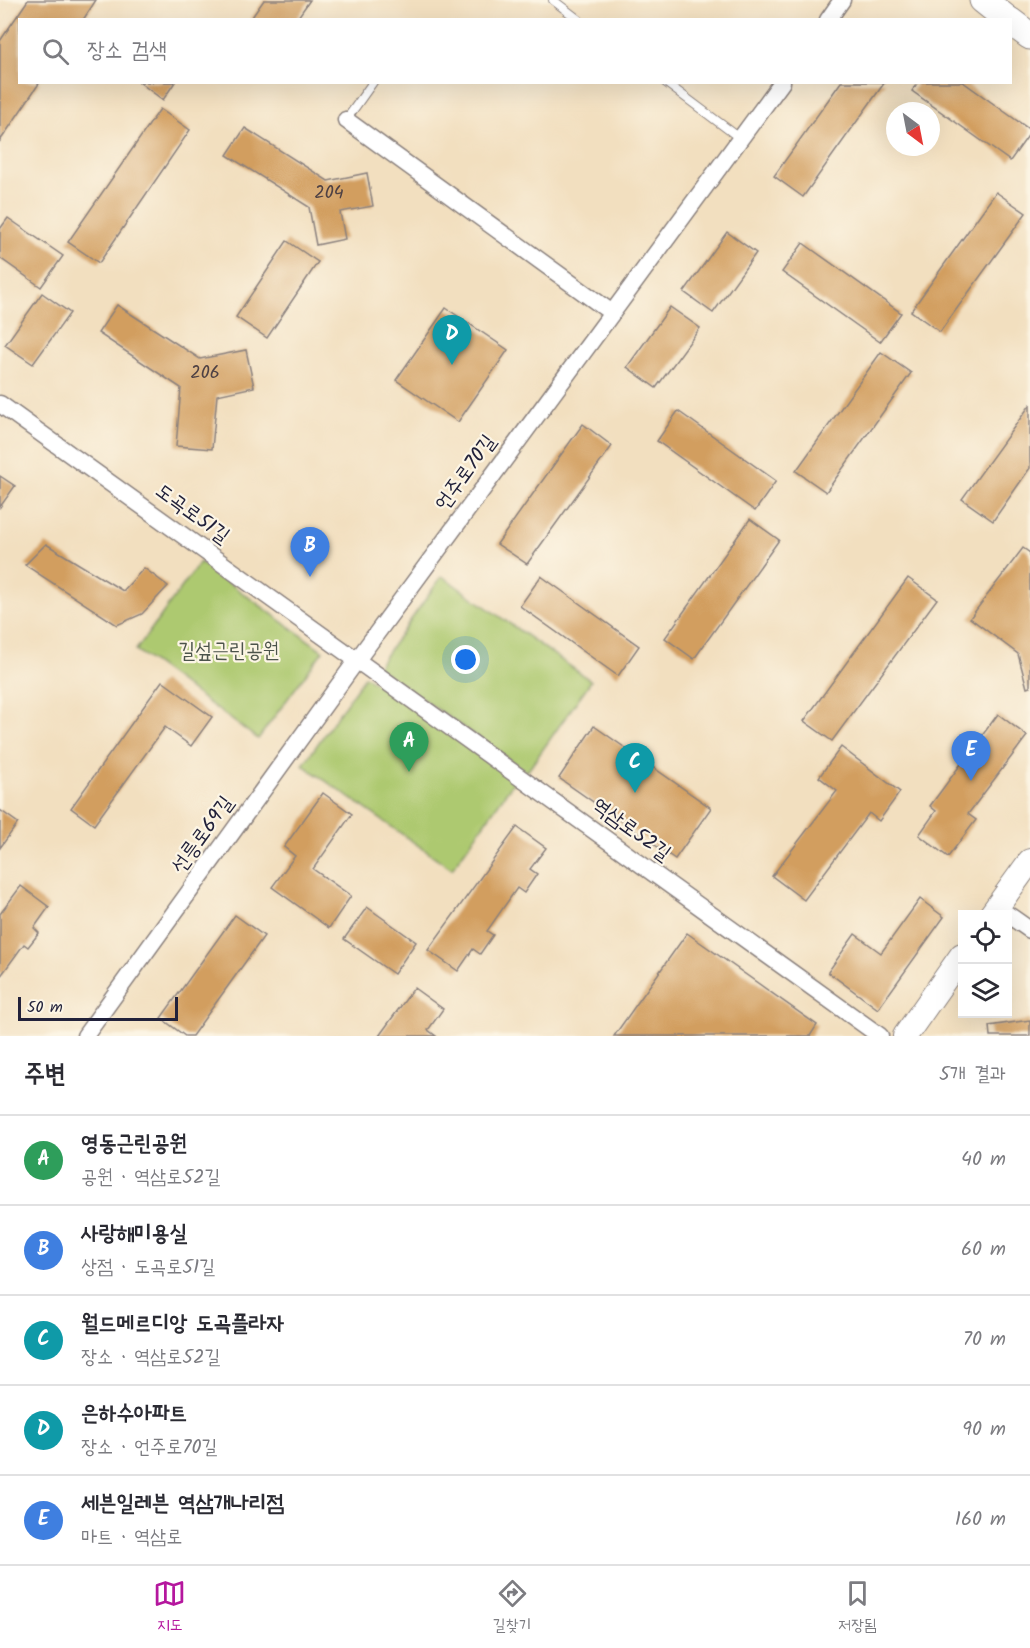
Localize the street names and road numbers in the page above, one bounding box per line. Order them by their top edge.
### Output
street label: 언주로70길 [427,428,505,518]
street label: 도곡로51길 [148,476,236,553]
street label: 선릉로69길 [163,789,243,881]
street label: 역삼로52길 [584,790,678,870]

